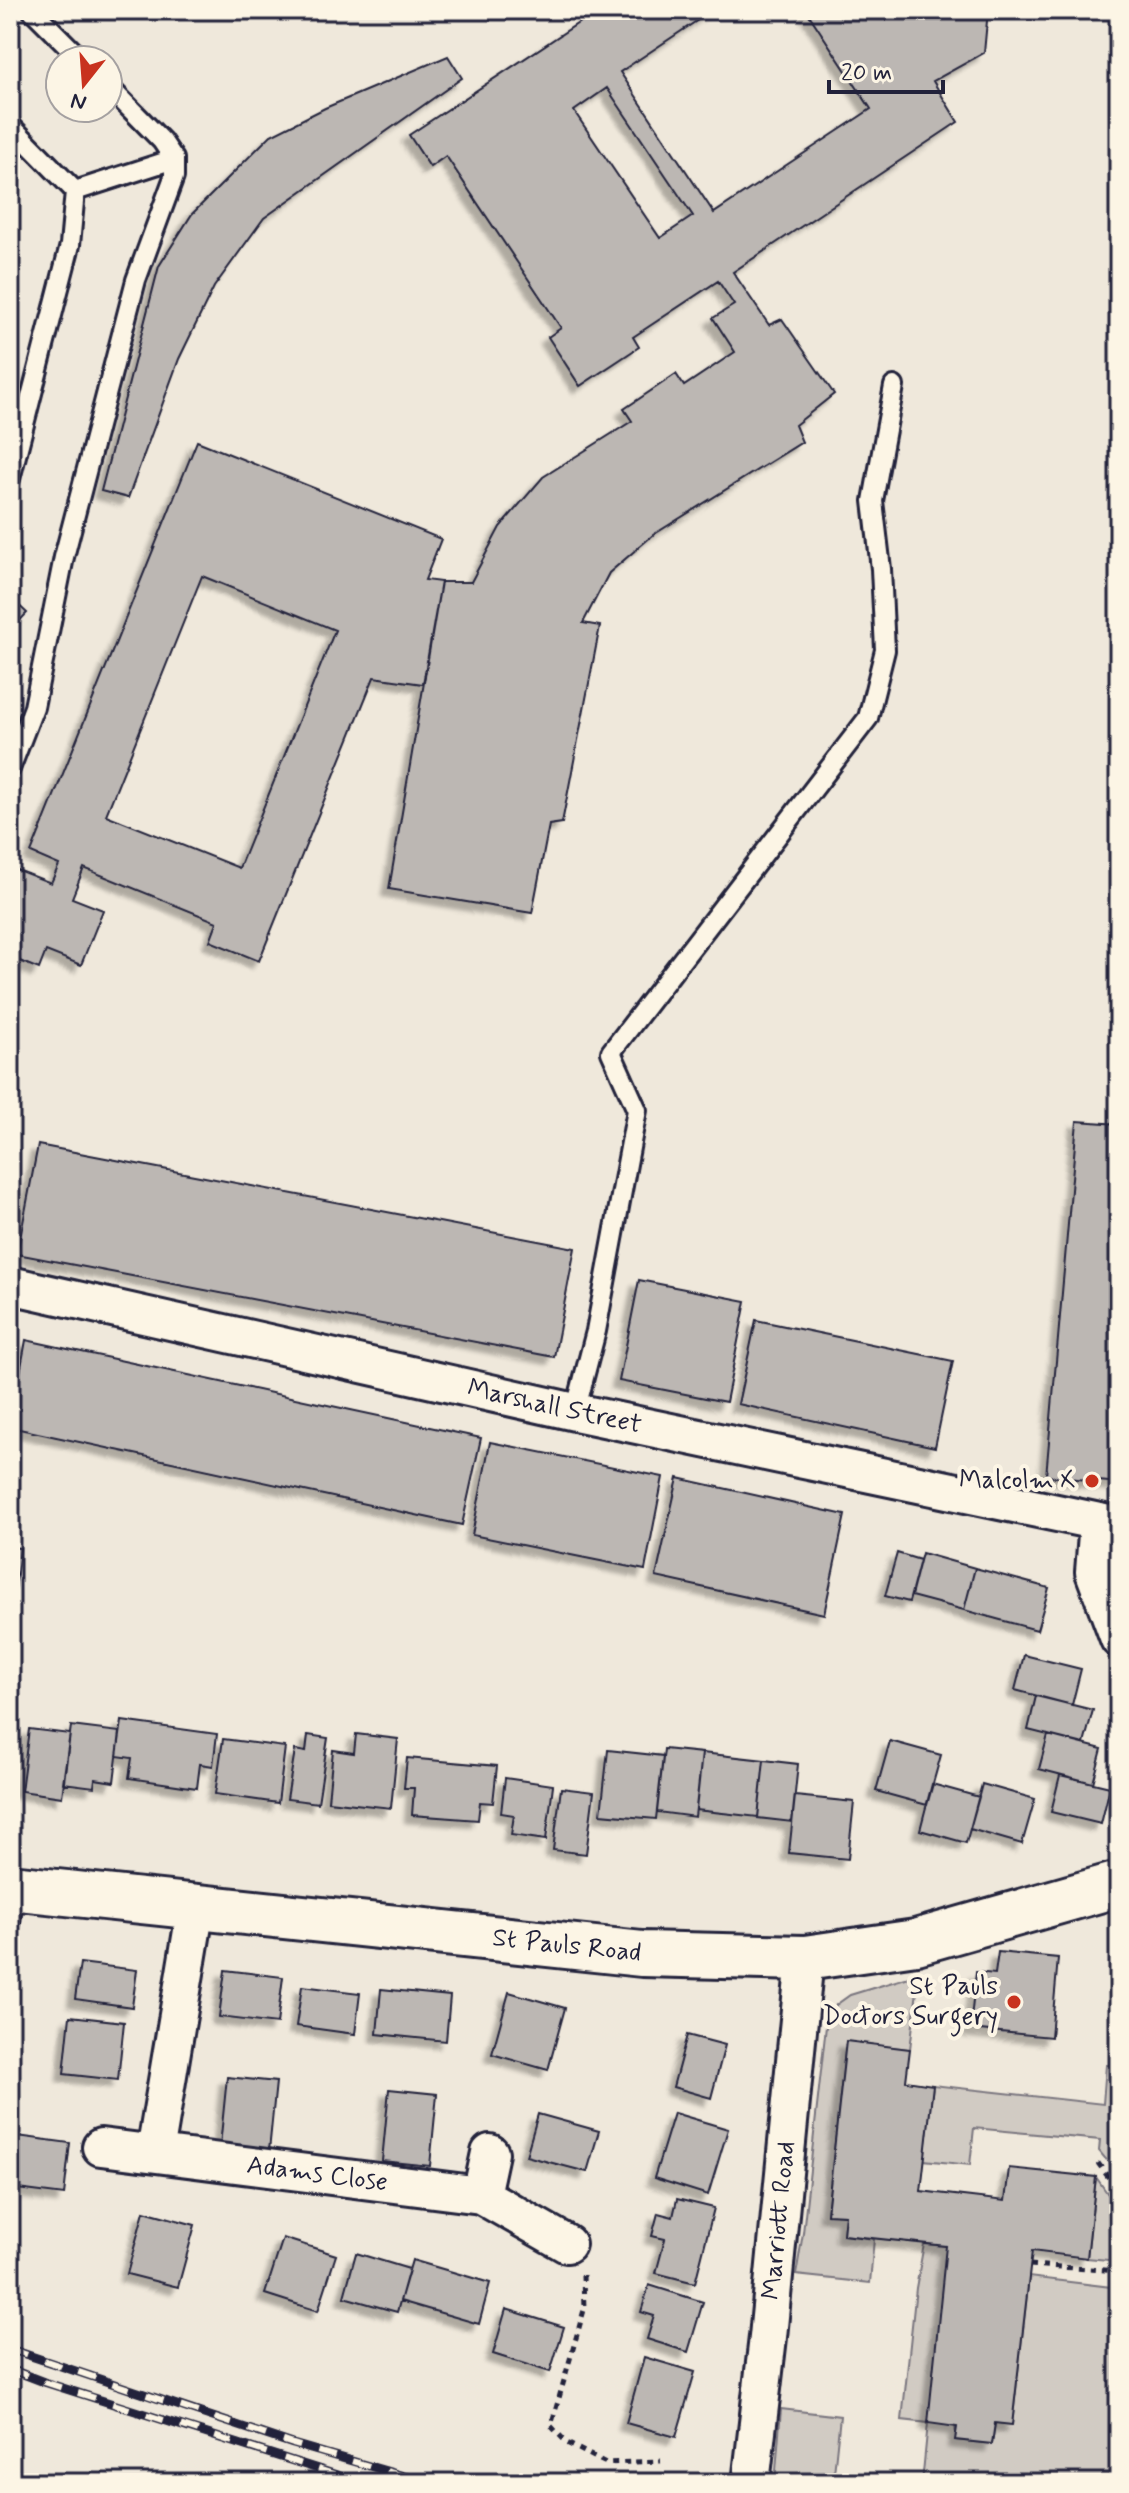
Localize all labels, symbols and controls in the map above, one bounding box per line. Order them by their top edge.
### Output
north arrow [44,44,124,124]
scale bar [829,44,943,94]
text: 20 m [841,58,892,89]
text: N [68,86,90,117]
street label: Marshall Street [464,1371,645,1443]
place label: Malcolm X [959,1464,1076,1498]
marker: Malcolm X [1083,1472,1101,1490]
street label: St Pauls Road [491,1921,643,1971]
place label: St Pauls Doctors Surgery [823,1970,998,2037]
marker: St Pauls Doctors Surgery [1005,1993,1023,2011]
street label: Marriott Road [755,2140,804,2301]
street label: Adams Close [245,2149,390,2200]

